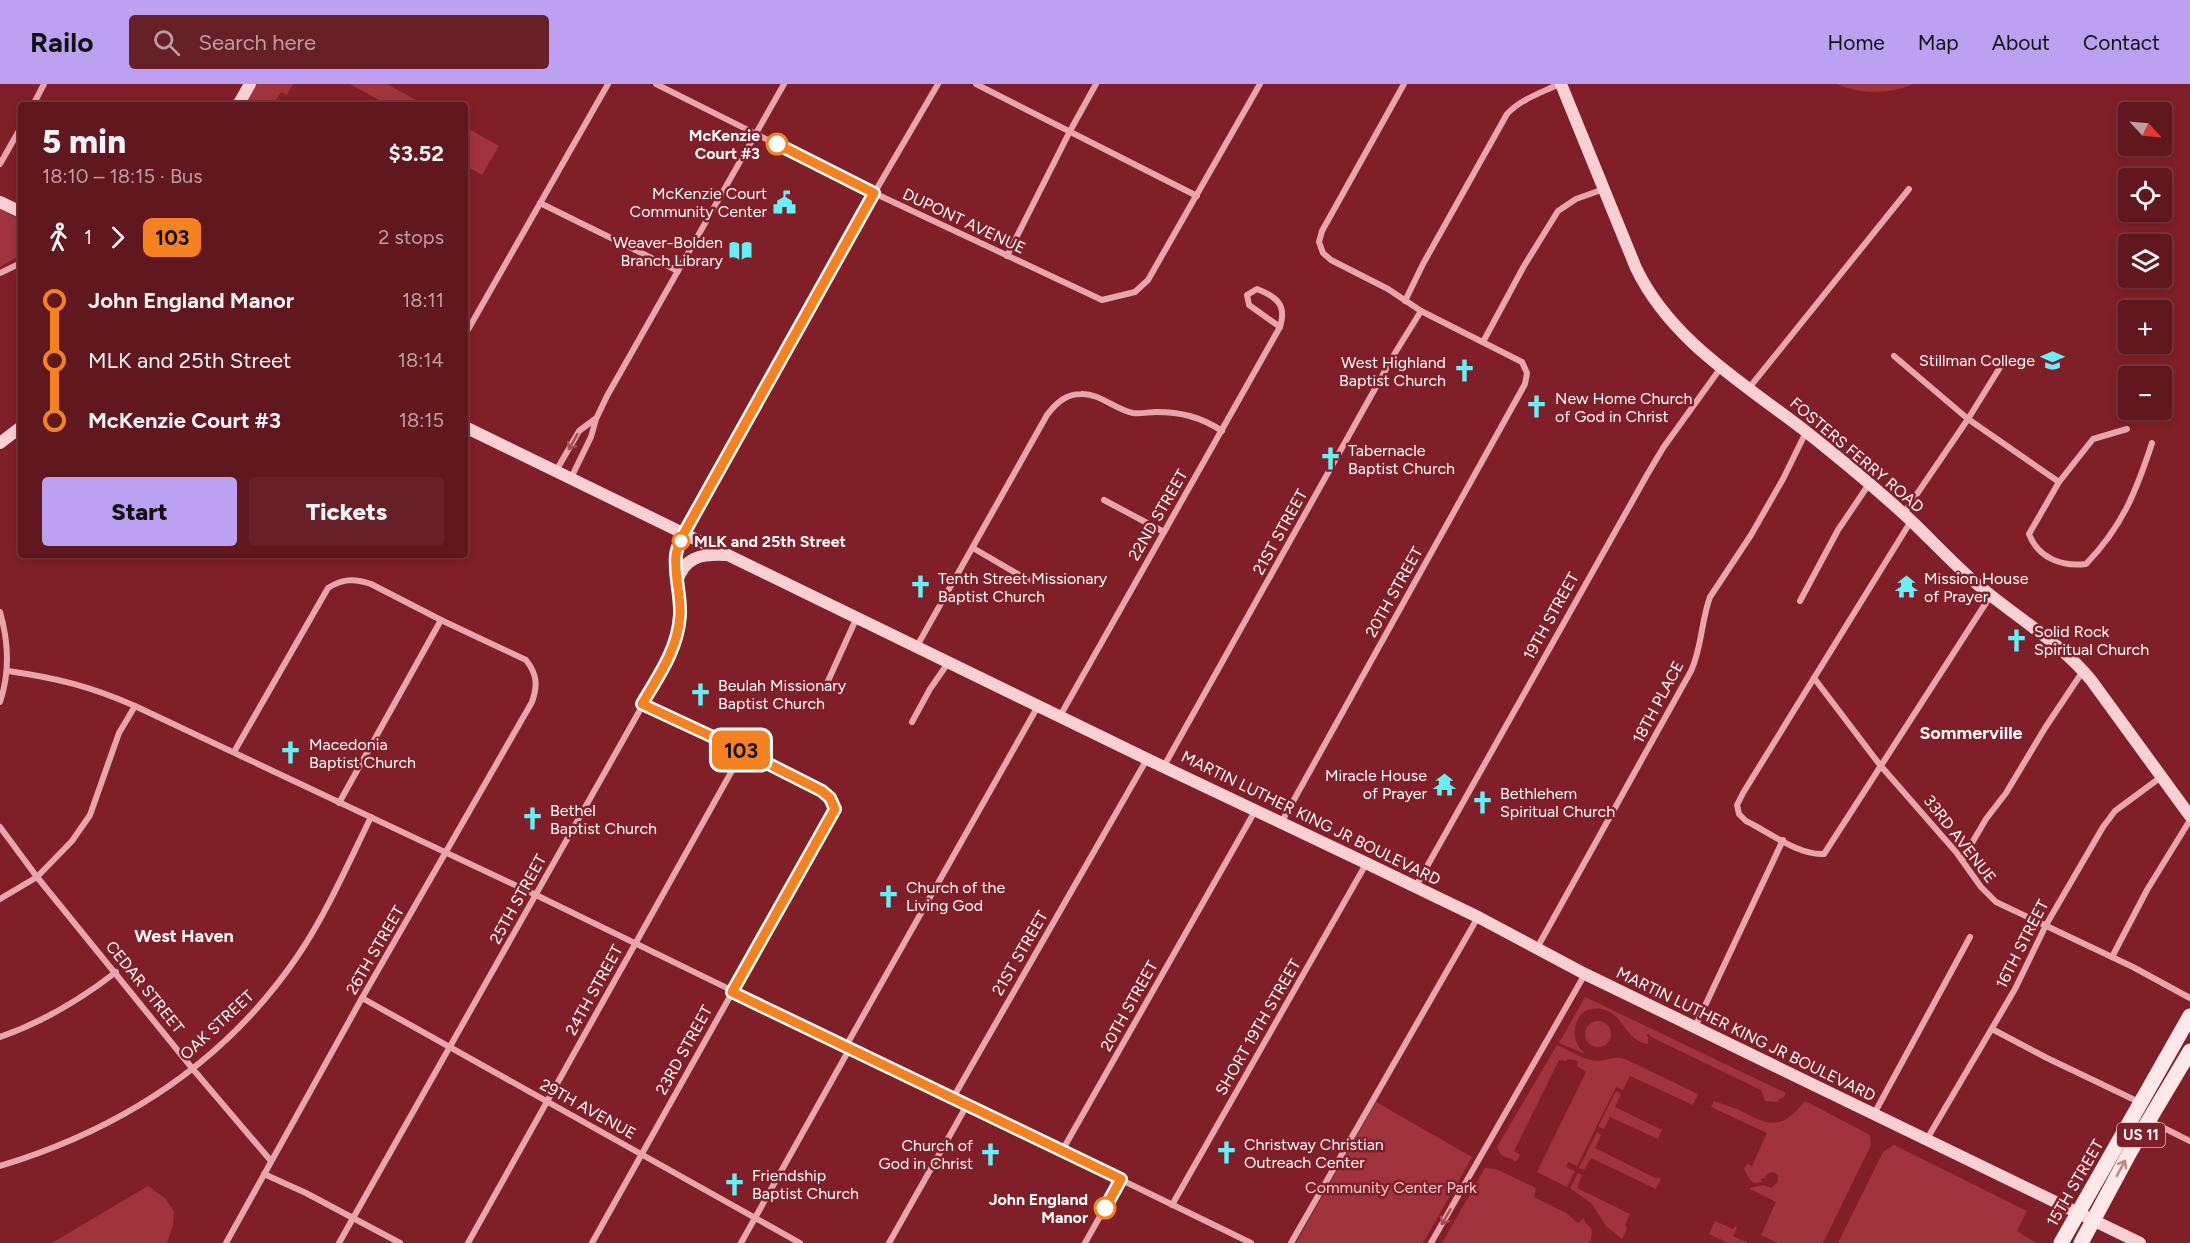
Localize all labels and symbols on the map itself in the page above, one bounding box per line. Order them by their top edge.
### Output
north arrow [2118,102,2172,156]
place label: McKenzie Court #3 [689,126,760,163]
marker: McKenzie Court #3 [766,133,788,155]
place label: McKenzie Court Community Center [630,184,768,221]
street label: DUPONT AVENUE [900,184,1028,258]
public building icon: McKenzie Court Community Center [772,189,798,215]
place label: Weaver-Bolden Branch Library [613,233,724,270]
library icon: Weaver-Bolden Branch Library [728,238,754,264]
school or university icon: Stillman College [2040,347,2066,373]
place label: Stillman College [1919,351,2035,370]
place label: West Highland Baptist Church [1339,353,1446,390]
church icon: West Highland Baptist Church [1451,358,1477,384]
place label: New Home Church of God in Christ [1555,389,1692,426]
street label: FOSTERS FERRY ROAD [1786,393,1928,517]
church icon: New Home Church of God in Christ [1524,394,1550,420]
one-way arrow [567,433,579,450]
place label: Tabernacle Baptist Church [1348,441,1455,478]
church icon: Tabernacle Baptist Church [1317,446,1343,472]
street label: 22ND STREET [1124,466,1192,564]
street label: 21ST STREET [1249,486,1311,578]
marker: MLK and 25th Street [672,532,690,550]
place label: MLK and 25th Street [694,532,846,551]
street label: 20TH STREET [1361,543,1427,641]
place label: Tenth Street Missionary Baptist Church [938,569,1108,606]
street label: 19TH STREET [1519,569,1583,663]
place label: Mission House of Prayer [1924,569,2029,606]
church icon: Tenth Street Missionary Baptist Church [907,574,933,600]
temple icon: Mission House of Prayer [1893,574,1919,600]
place label: Solid Rock Spiritual Church [2034,622,2149,659]
church icon: Solid Rock Spiritual Church [2003,627,2029,653]
street label: 18TH PLACE [1628,658,1688,746]
place label: Beulah Missionary Baptist Church [718,676,847,713]
church icon: Beulah Missionary Baptist Church [687,681,713,707]
district label: Sommerville [1919,722,2023,744]
line badge: 103 [706,730,776,770]
place label: Macedonia Baptist Church [309,735,416,772]
church icon: Macedonia Baptist Church [278,740,304,766]
street label: MARTIN LUTHER KING JR BOULEVARD [1178,747,1444,889]
place label: Miracle House of Prayer [1325,766,1428,803]
temple icon: Miracle House of Prayer [1432,771,1458,797]
place label: Bethlehem Spiritual Church [1500,784,1615,821]
church icon: Bethlehem Spiritual Church [1469,789,1495,815]
street label: 33RD AVENUE [1920,791,2000,887]
place label: Bethel Baptist Church [550,801,657,838]
church icon: Bethel Baptist Church [519,806,545,832]
street label: 25TH STREET [486,851,550,947]
place label: Church of the Living God [906,878,1005,915]
church icon: Church of the Living God [875,883,901,909]
street label: 16TH STREET [1992,896,2053,991]
street label: 26TH STREET [342,902,408,998]
street label: 21ST STREET [988,907,1052,999]
district label: West Haven [134,925,234,947]
street label: CEDAR STREET [102,937,188,1037]
street label: 24TH STREET [561,941,627,1038]
street label: SHORT 19TH STREET [1211,955,1305,1098]
street label: 20TH STREET [1096,957,1162,1055]
street label: MARTIN LUTHER KING JR BOULEVARD [1613,963,1879,1105]
street label: OAK STREET [176,986,258,1064]
street label: 23RD STREET [652,1002,716,1098]
street label: 29TH AVENUE [537,1075,639,1143]
road number: US 11 [2117,1123,2165,1147]
place label: Christway Christian Outreach Center [1244,1135,1384,1172]
place label: Church of God in Christ [879,1136,973,1173]
street label: 15TH STREET [2043,1136,2108,1230]
church icon: Christway Christian Outreach Center [1213,1140,1239,1166]
church icon: Church of God in Christ [978,1141,1004,1167]
one-way arrow [2115,1160,2127,1177]
place label: Friendship Baptist Church [752,1166,859,1203]
church icon: Friendship Baptist Church [721,1171,747,1197]
park label: Community Center Park [1305,1178,1477,1197]
place label: John England Manor [989,1190,1088,1227]
marker: John England Manor [1094,1197,1116,1219]
one-way arrow [1440,1208,1452,1225]

